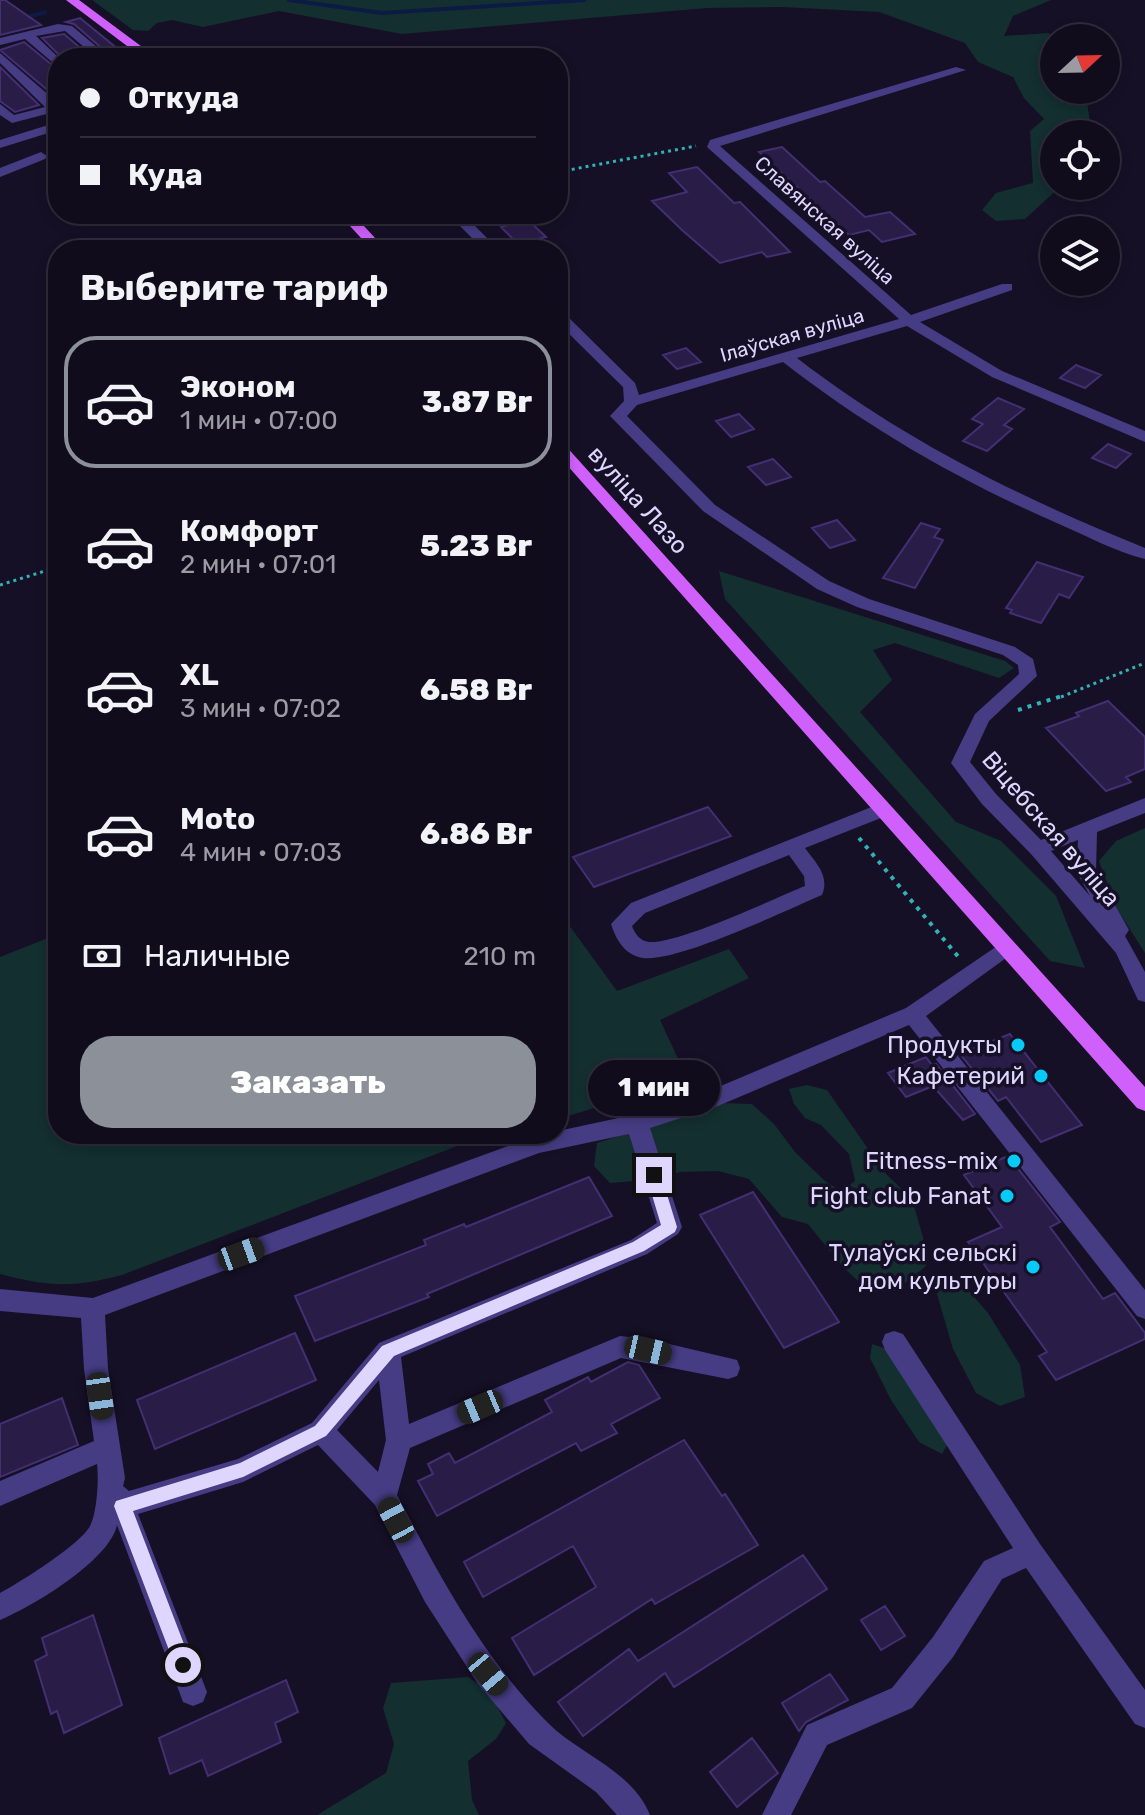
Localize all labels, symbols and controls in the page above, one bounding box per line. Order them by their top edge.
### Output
north arrow [1040,24,1120,104]
map controls [1040,24,1120,296]
text: Откуда [128,80,239,116]
button: locate [1040,120,1120,200]
street label: Славянская вуліца [750,151,900,289]
text: Куда [128,157,203,193]
button: layers [1040,216,1120,296]
text: Выберите тариф [80,266,389,309]
street label: Ілаўская вуліца [717,303,867,367]
icon: car [84,366,156,438]
text: Эконом [180,369,296,405]
text: 3.87 Br [422,384,532,420]
text: 1 мин · 07:00 [180,405,338,436]
street label: вуліца Лазо [582,440,694,560]
icon: car [84,510,156,582]
text: Комфорт [180,513,318,549]
text: 5.23 Br [420,528,532,564]
text: 2 мин · 07:01 [180,549,337,580]
icon: car [84,654,156,726]
text: XL [180,657,219,693]
text: 6.58 Br [420,672,532,708]
text: 3 мин · 07:02 [180,693,341,724]
street label: Віцебская вуліца [976,746,1126,912]
icon: car [84,798,156,870]
text: Moto [180,801,255,837]
text: 6.86 Br [420,816,532,852]
text: 4 мин · 07:03 [180,837,342,868]
icon: cash [80,934,124,978]
text: Наличные [144,938,290,974]
text: 210 m [464,941,536,972]
place label: Продукты [887,1031,1002,1059]
button: Заказать [80,1036,536,1128]
marker: Продукты [1009,1036,1027,1054]
callout: 1 мин [588,1059,720,1115]
place label: Кафетерий [896,1062,1025,1090]
marker: Кафетерий [1032,1067,1050,1085]
text: 1 мин [618,1072,690,1103]
place label: Fitness-mix [865,1147,998,1175]
marker: Fitness-mix [1005,1152,1023,1170]
route end [636,1157,672,1193]
place label: Fight club Fanat [810,1182,991,1210]
marker: Fight club Fanat [998,1187,1016,1205]
car [214,1235,268,1273]
place label: Тулаўскі сельскі дом культуры [829,1239,1017,1295]
marker: Тулаўскі сельскі дом культуры [1024,1258,1042,1276]
car [622,1333,674,1367]
car [85,1371,115,1421]
car [453,1387,507,1427]
car [374,1493,418,1547]
route start [165,1647,201,1683]
car [463,1648,513,1700]

